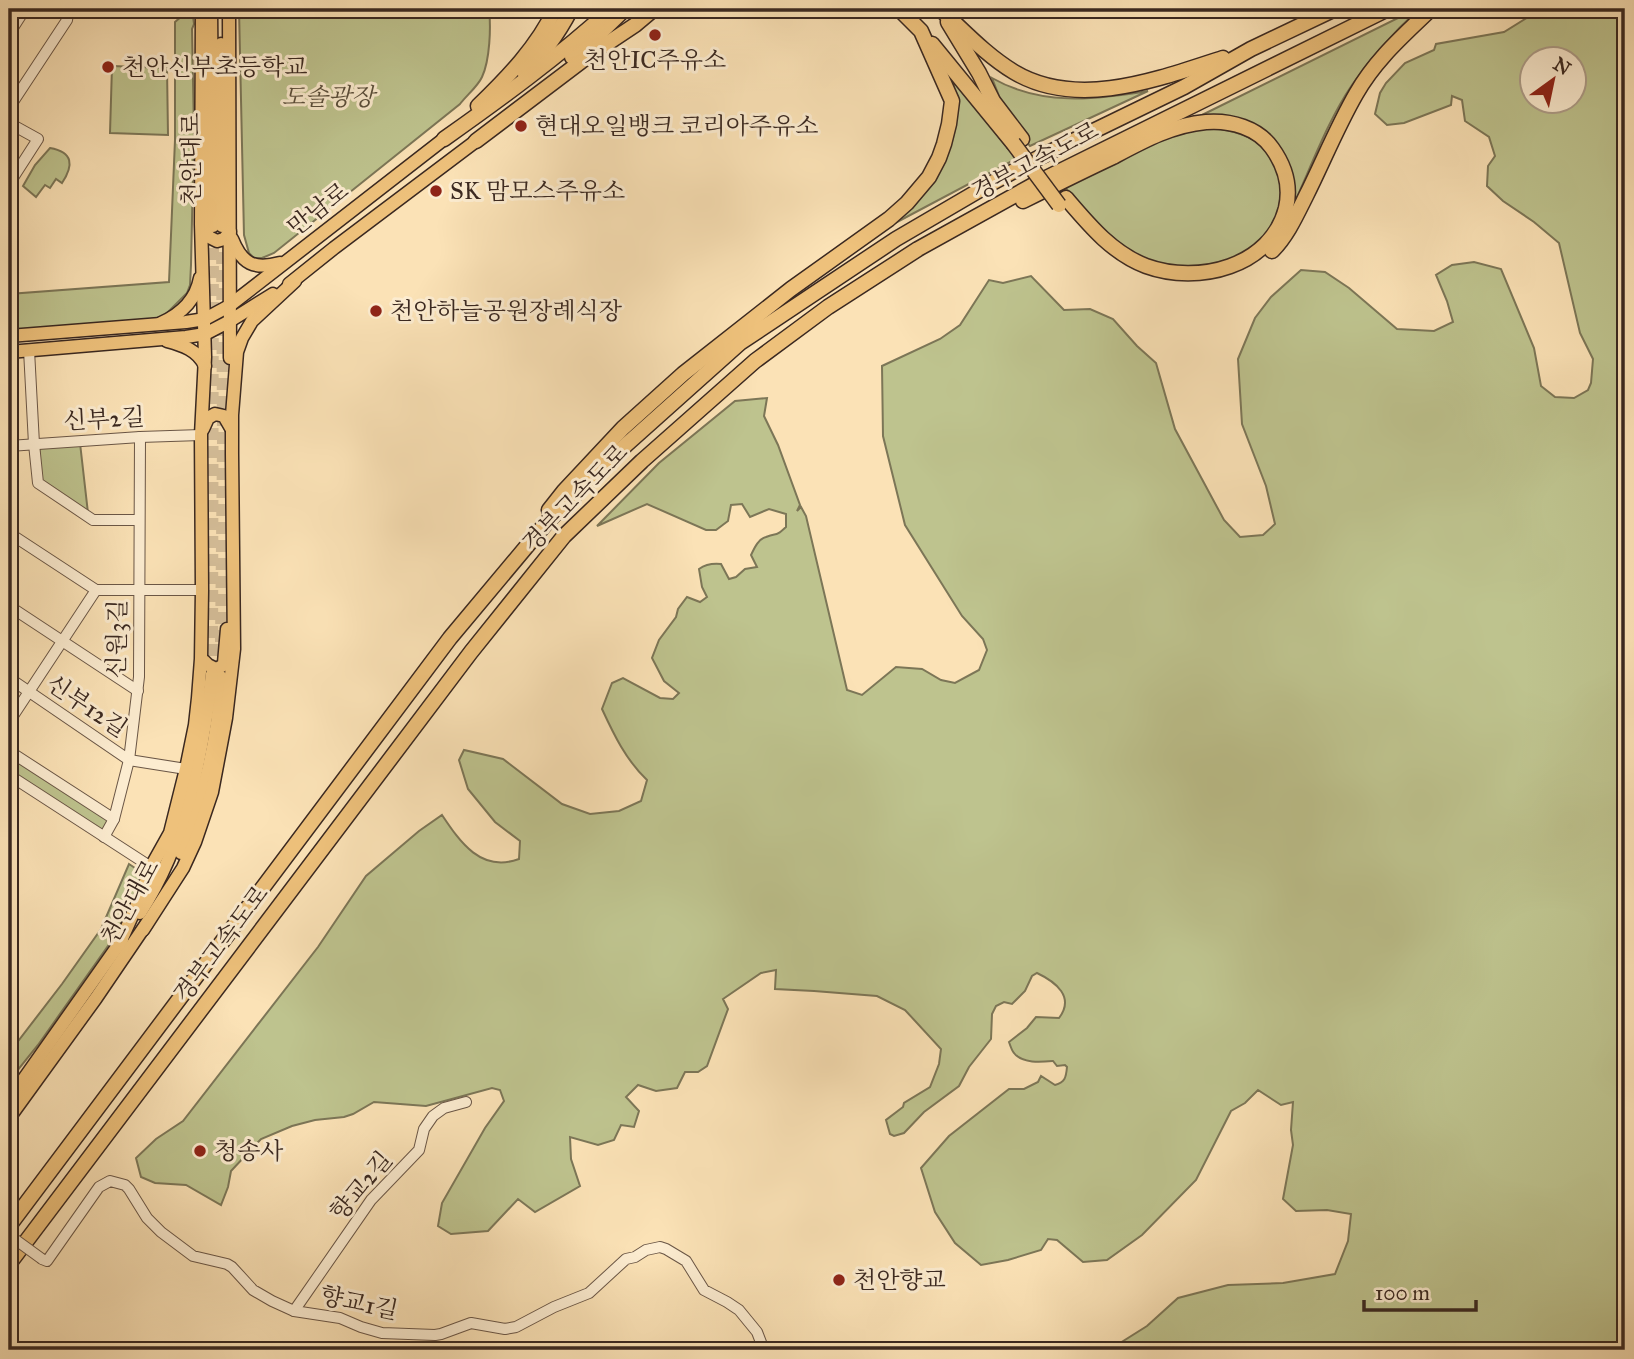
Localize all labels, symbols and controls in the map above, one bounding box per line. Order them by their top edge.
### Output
marker: 천안IC주유소 [647,27,663,43]
place label: 천안IC주유소 [584,45,726,75]
north arrow [1518,46,1588,116]
place label: 천안신부초등학교 [122,52,307,82]
text: N [1549,52,1575,80]
marker: 천안신부초등학교 [100,59,116,75]
park label: 도솔광장 [282,82,378,112]
place label: 현대오일뱅크 코리아주유소 [535,111,818,141]
street label: 천안대로 [176,113,206,205]
street label: 경부고속도로 [967,115,1103,207]
marker: 현대오일뱅크 코리아주유소 [513,118,529,134]
street label: 만남로 [281,176,355,242]
place label: SK 맘모스주유소 [450,176,625,206]
marker: SK 맘모스주유소 [428,183,444,199]
place label: 천안하늘공원장례식장 [390,296,623,326]
marker: 천안하늘공원장례식장 [368,303,384,319]
street label: 신부2길 [63,402,145,436]
street label: 경부고속도로 [516,438,634,558]
street label: 신원3길 [101,599,133,679]
street label: 신부12길 [41,668,133,744]
street label: 천안대로 [94,854,166,950]
street label: 경부고속도로 [167,879,275,1009]
place label: 청송사 [214,1136,284,1166]
marker: 청송사 [192,1143,208,1159]
street label: 향교2길 [323,1145,399,1227]
place label: 천안향교 [853,1265,946,1295]
scale bar [1364,1268,1476,1312]
marker: 천안향교 [831,1272,847,1288]
street label: 향교1길 [317,1280,401,1326]
text: 100 m [1375,1280,1430,1306]

